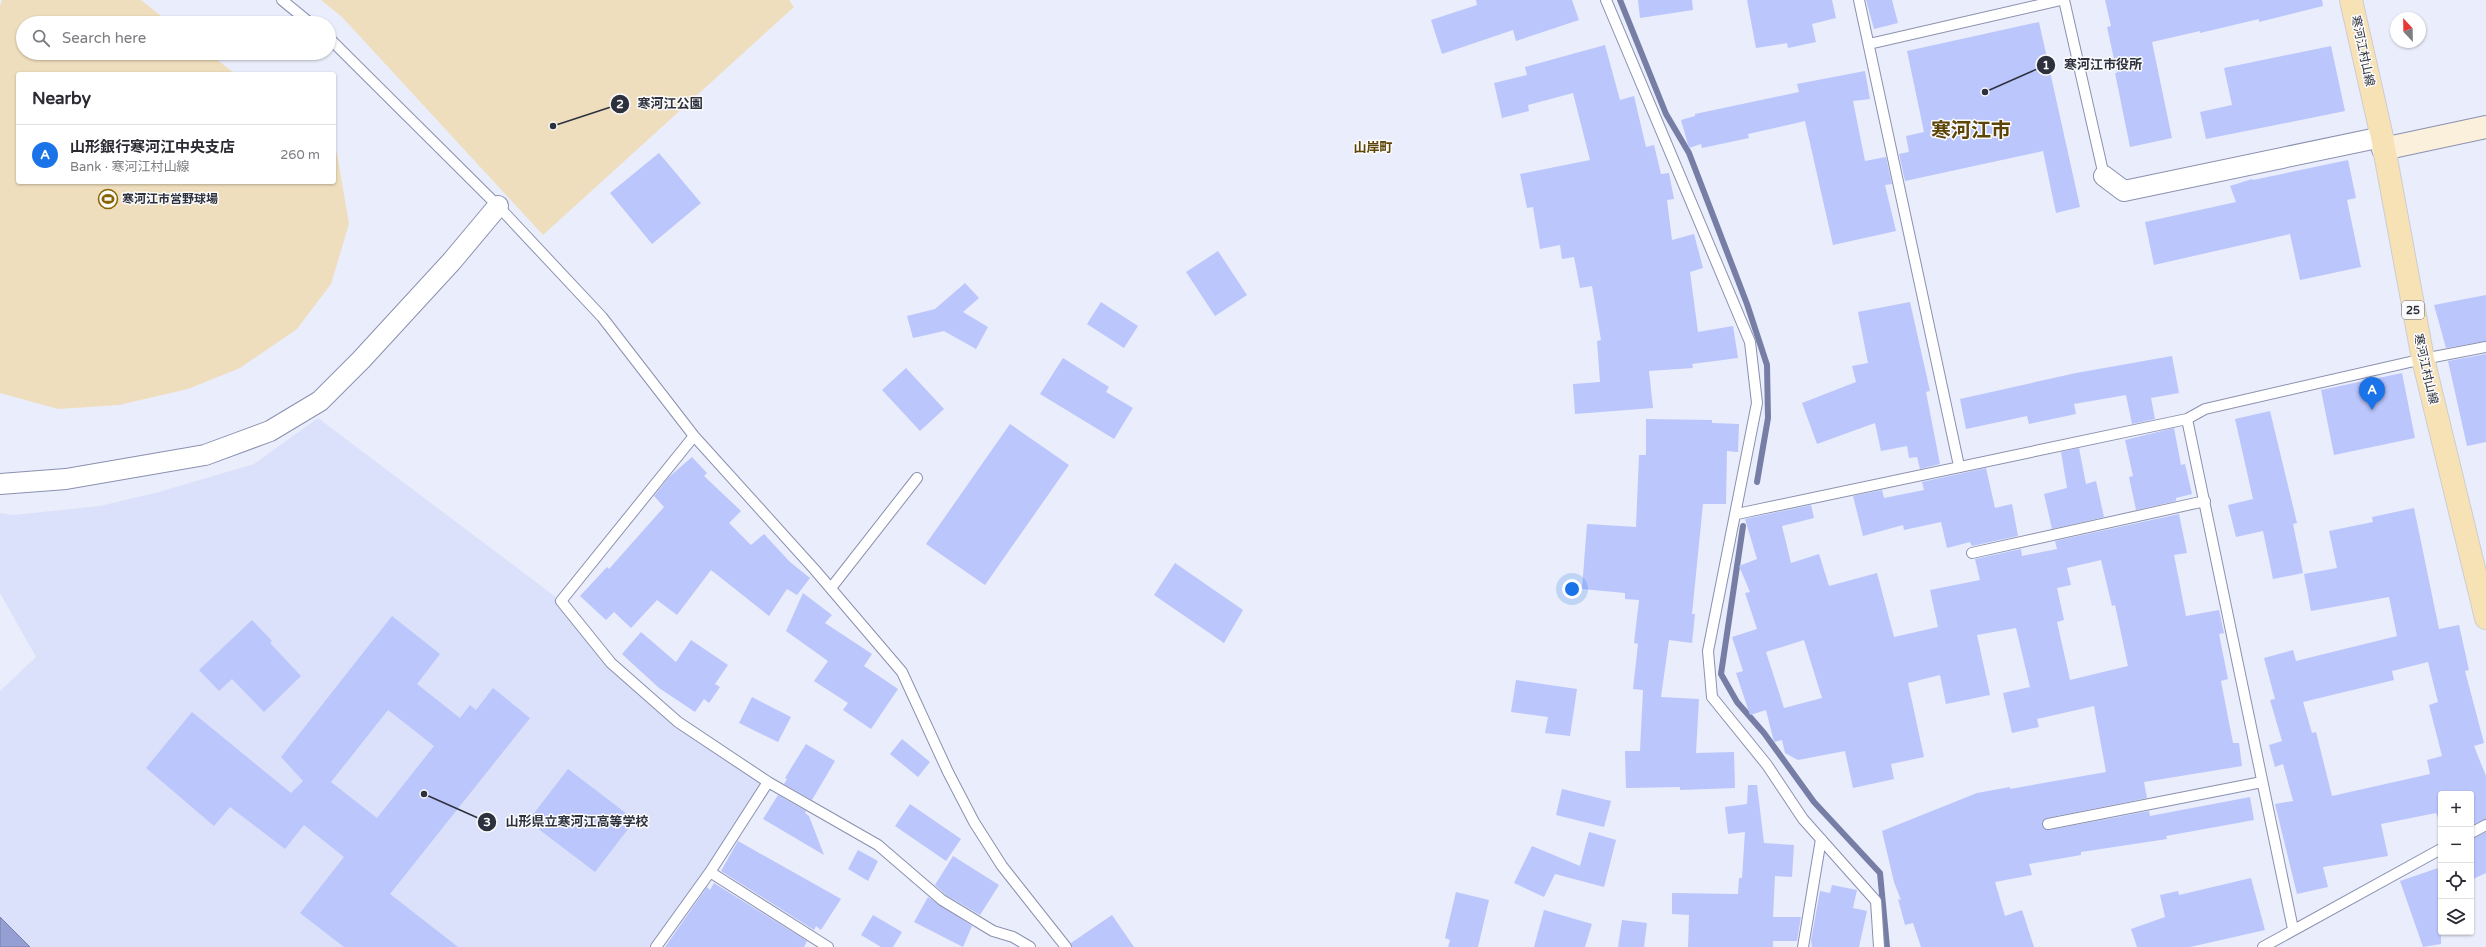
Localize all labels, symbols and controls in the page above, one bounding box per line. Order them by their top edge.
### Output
north arrow [2390,12,2426,48]
street label: 寒河江村山線 [2349,14,2377,88]
search box [16,16,336,60]
icon: search [30,27,52,49]
text: Search here [62,29,146,47]
callout: 寒河江市役所 [2036,52,2150,77]
text: 寒河江市役所 [2064,57,2142,73]
text: 1 [2042,58,2050,72]
text: Nearby [32,88,91,109]
callout: 寒河江公園 [610,91,711,116]
text: 寒河江公園 [637,96,703,112]
text: 2 [616,97,624,111]
district label: 寒河江市 [1931,119,2011,143]
text: 山形銀行寒河江中央支店 [70,138,235,156]
district label: 山岸町 [1353,140,1393,156]
text: A [40,147,50,163]
text: 260 m [280,147,320,163]
text: Bank · 寒河江村山線 [70,159,189,175]
sports icon: 寒河江市営野球場 [97,188,119,210]
place label: 寒河江市営野球場 [122,192,218,206]
road number: 25 [2402,301,2424,319]
street label: 寒河江村山線 [2411,332,2441,406]
pin: A [2359,377,2385,410]
your location [1562,579,1582,599]
map controls [2438,791,2474,935]
button: + [2438,791,2474,827]
callout: 山形県立寒河江高等学校 [477,809,656,834]
text: 山形県立寒河江高等学校 [505,814,649,830]
text: 3 [483,815,491,829]
button: − [2438,827,2474,863]
button: locate [2438,863,2474,899]
button: layers [2438,899,2474,935]

